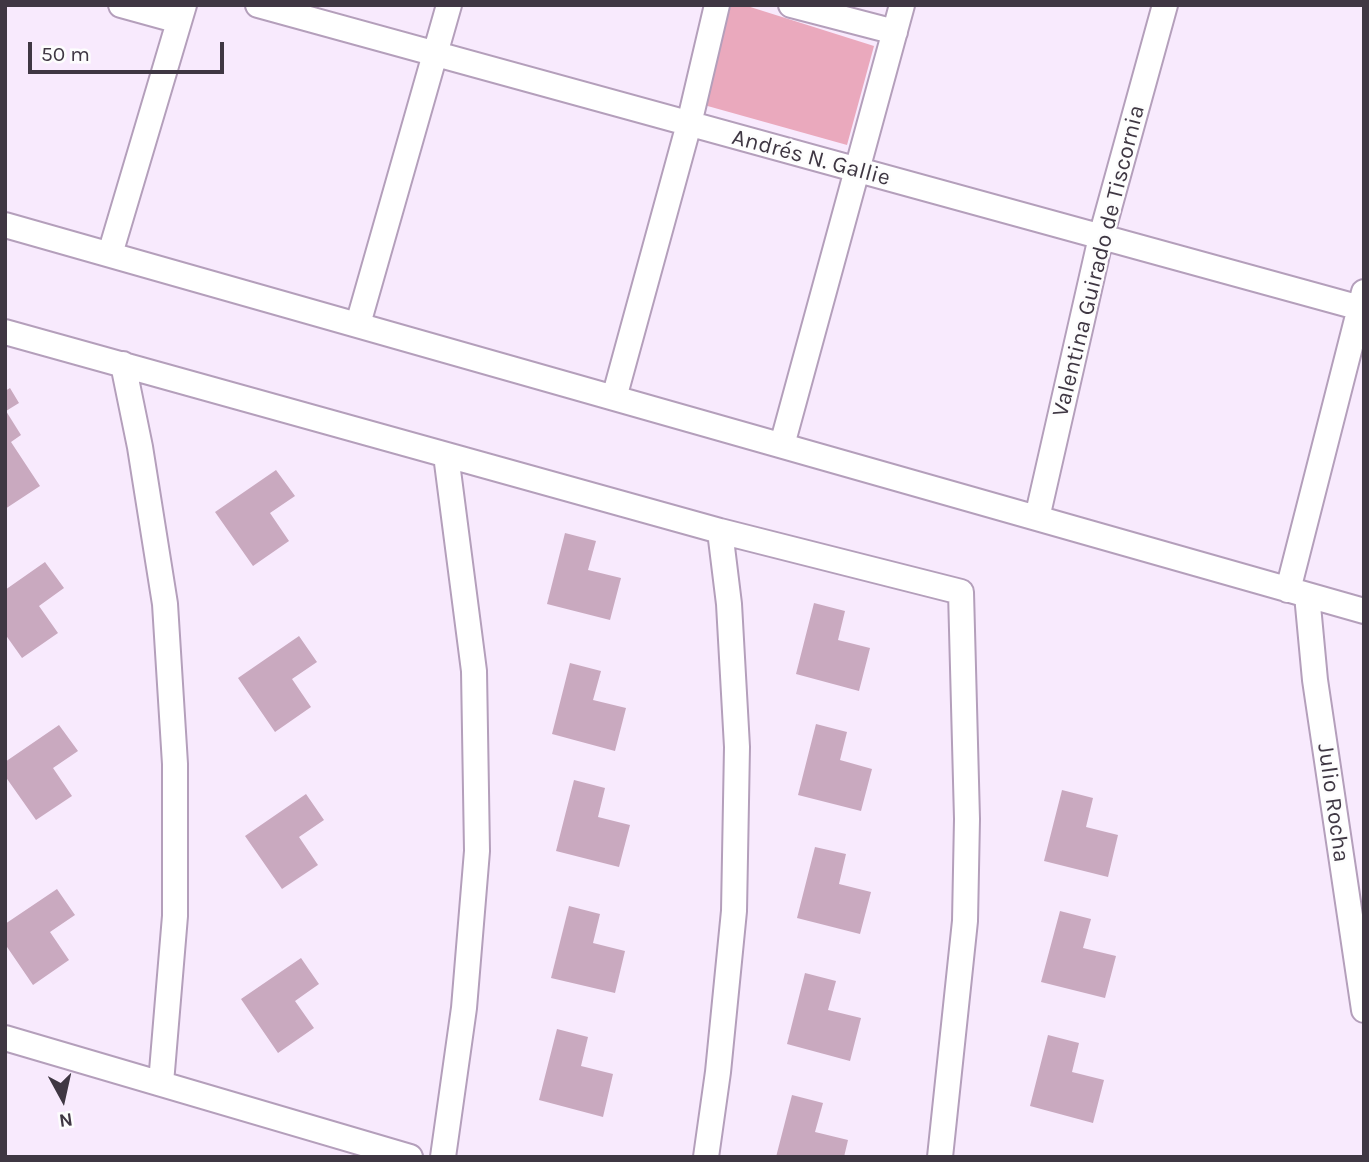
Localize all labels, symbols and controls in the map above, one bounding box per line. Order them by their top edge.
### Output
scale bar [32,28,228,72]
text: 50 m [41,42,90,66]
street label: Valentina Guirado de Tiscornia [1047,102,1151,420]
street label: Andrés N. Gallie [729,124,893,192]
street label: Julio Rocha [1311,742,1355,864]
north arrow [28,1064,98,1134]
text: N [58,1108,74,1132]

